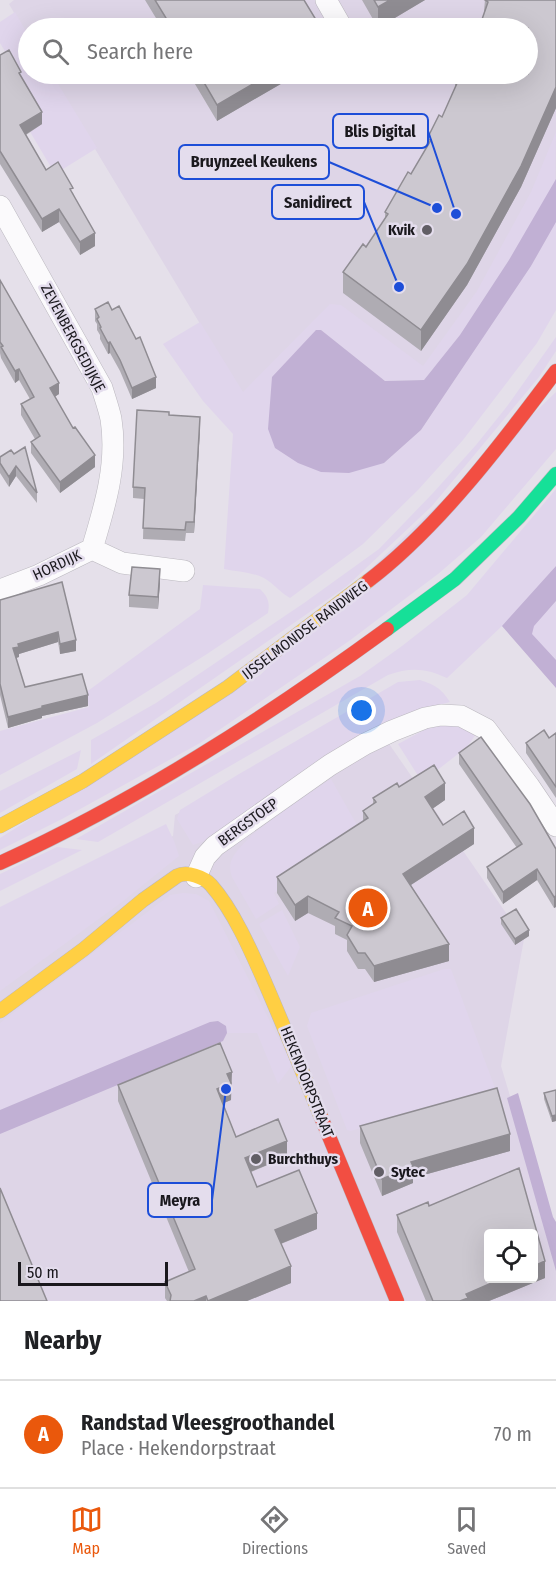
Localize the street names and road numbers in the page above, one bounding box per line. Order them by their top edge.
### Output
street label: ZEVENBERGSEDIJKJE [37,281,109,395]
street label: HORDIJK [30,546,84,584]
street label: IJSSELMONDSE RANDWEG [239,577,371,683]
street label: BERGSTOEP [215,794,282,850]
street label: HEKENDORPSTRAAT [277,1024,338,1140]

